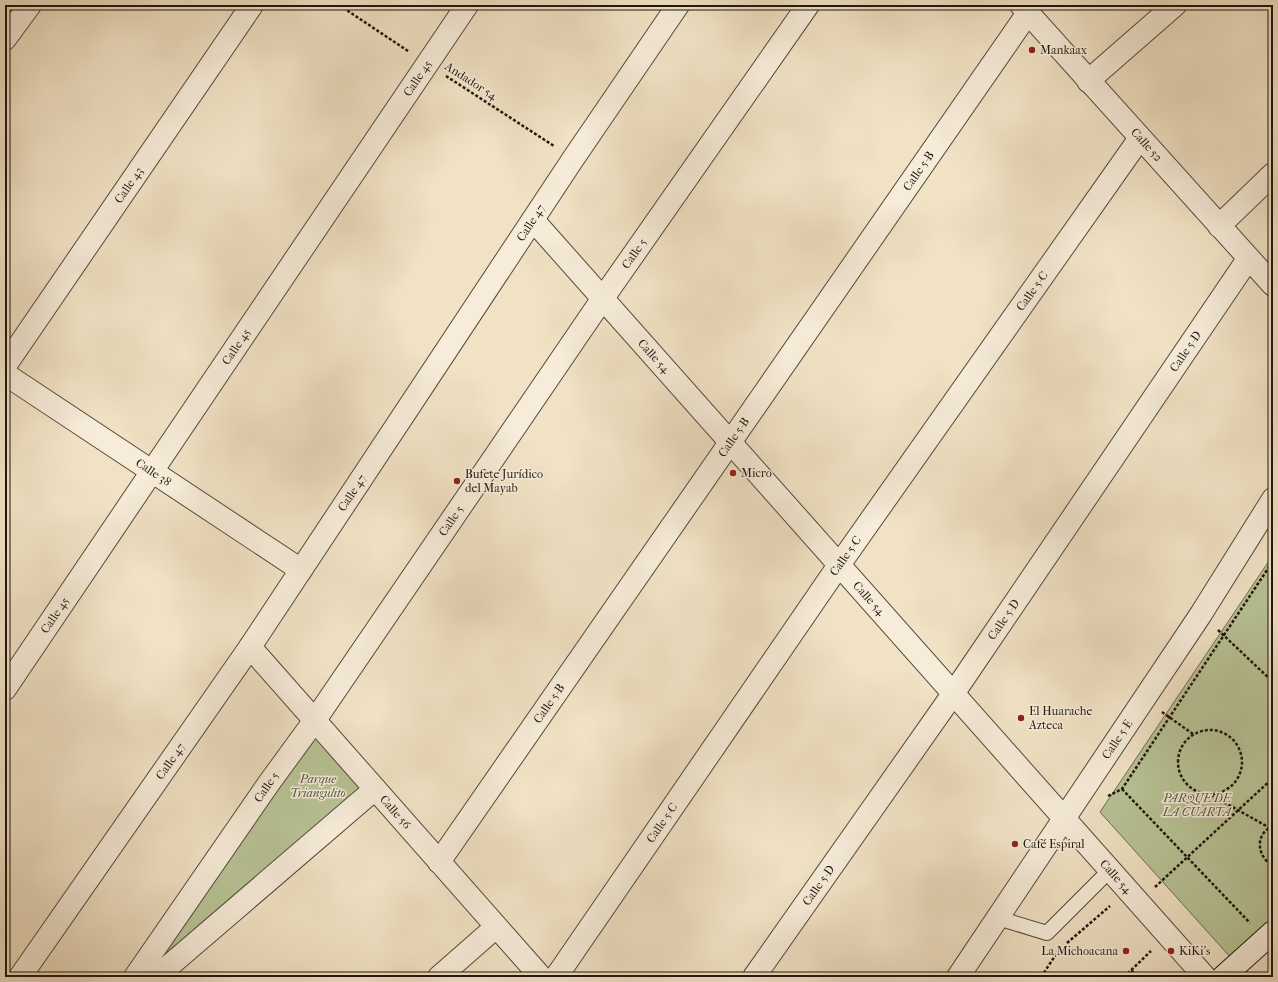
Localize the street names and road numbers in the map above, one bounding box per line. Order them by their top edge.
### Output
street label: Calle 45 [400,57,435,99]
street label: Andador 54 [441,58,500,104]
street label: Calle 52 [1128,125,1165,164]
street label: Calle 5-B [900,148,937,193]
street label: Calle 43 [111,164,146,206]
street label: Calle 47 [514,202,548,244]
street label: Calle 5 [619,236,650,271]
street label: Calle 5-C [1013,269,1051,314]
street label: Calle 45 [219,326,253,368]
street label: Calle 5-D [1167,328,1204,374]
street label: Calle 54 [635,336,673,377]
street label: Calle 5-B [715,415,752,460]
street label: Calle 38 [133,455,174,489]
street label: Calle 47 [335,472,369,514]
street label: Calle 5 [436,503,466,539]
street label: Calle 5-C [827,533,864,578]
street label: Calle 54 [850,578,888,619]
street label: Calle 45 [38,594,72,636]
street label: Calle 5-D [985,596,1022,643]
street label: Calle 5-B [530,681,568,726]
street label: Calle 5-E [1099,717,1135,762]
street label: Calle 47 [153,740,188,782]
street label: Calle 5 [251,769,282,805]
street label: Calle 56 [377,792,414,832]
street label: Calle 5-C [643,800,680,845]
street label: Calle 54 [1097,857,1135,897]
street label: Calle 5-D [799,862,837,908]

